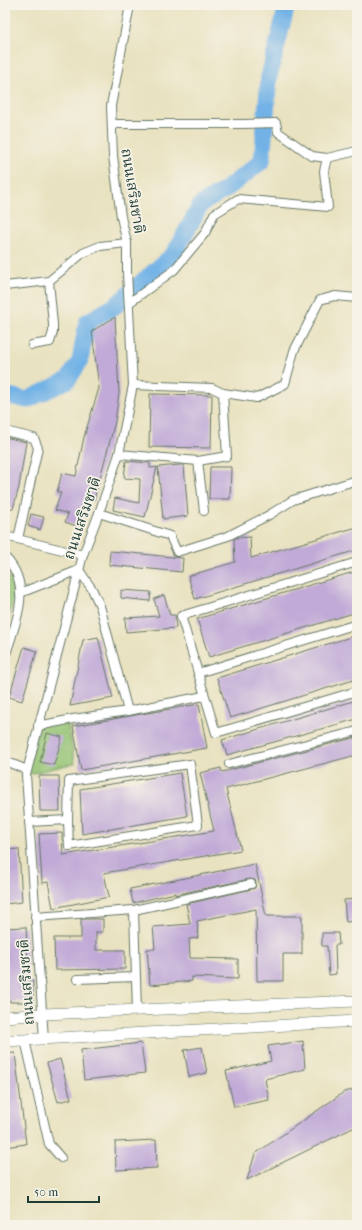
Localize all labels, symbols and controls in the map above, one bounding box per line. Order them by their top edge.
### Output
street label: ถนนเสริมชาติ [117,147,149,235]
street label: ถนนเสริมชาติ [59,474,105,562]
street label: ถนนเสริมชาติ [14,938,38,1026]
scale bar [28,1178,99,1204]
text: 50 m [34,1185,58,1199]

